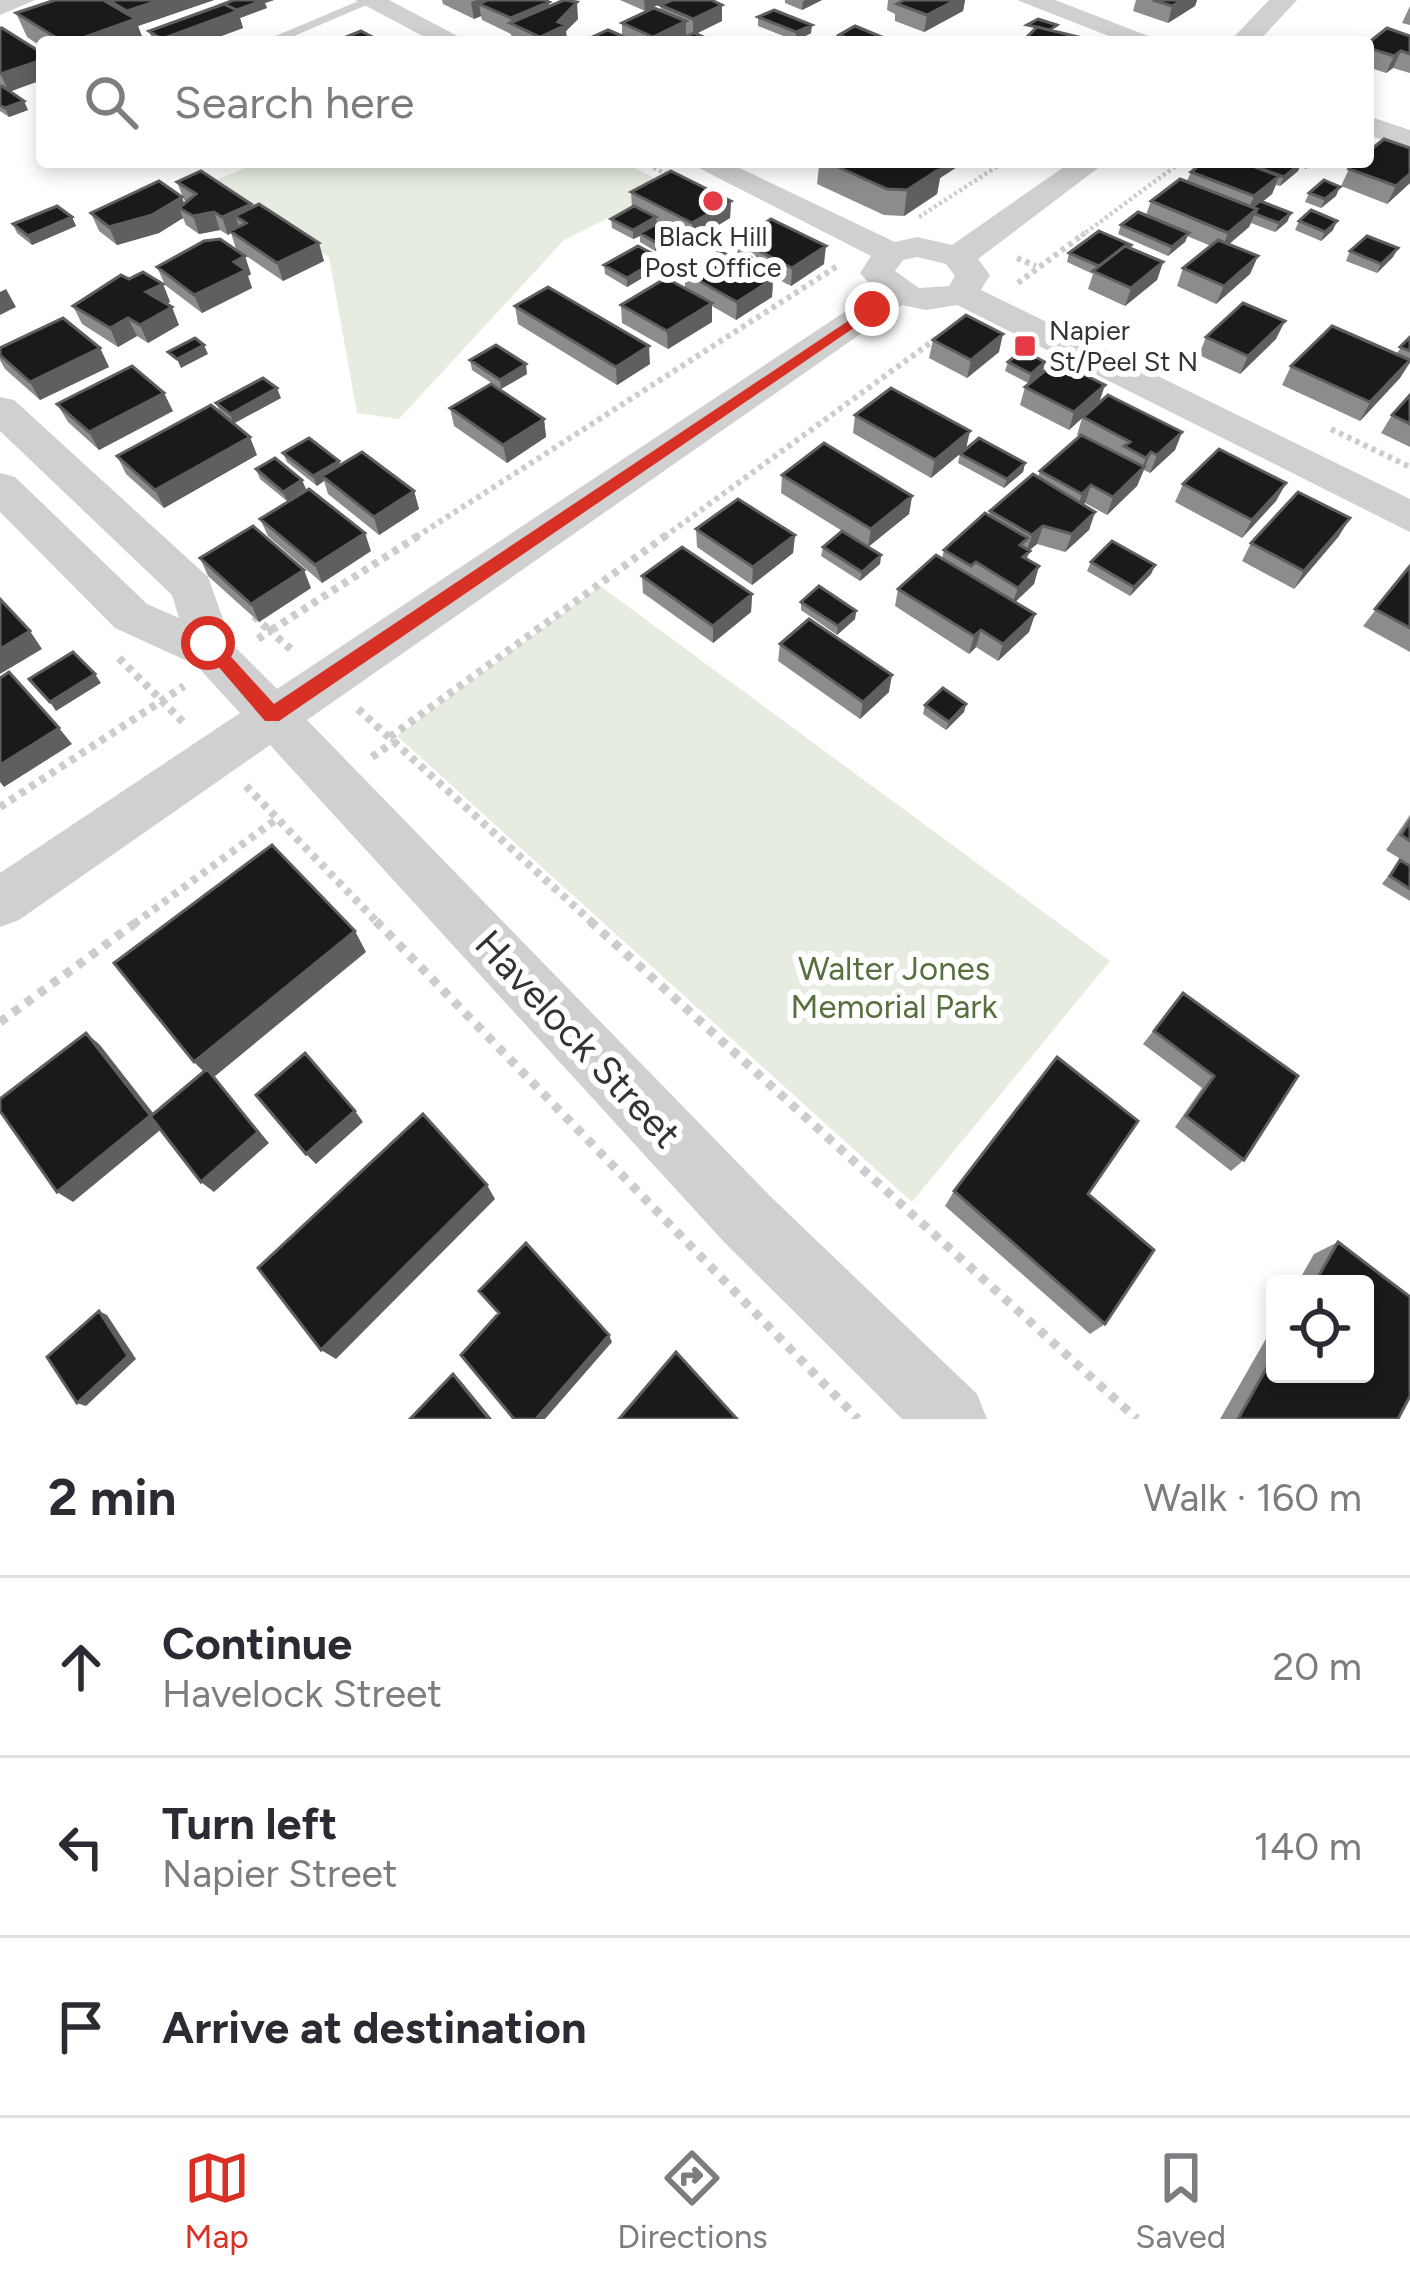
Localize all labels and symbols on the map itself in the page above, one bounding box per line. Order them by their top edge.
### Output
marker: Black Hill Post Office [700,188,726,214]
place label: Black Hill Post Office [645,220,781,284]
route end [845,282,899,336]
place label: Napier St/Peel St N [1049,314,1198,378]
marker: Napier St/Peel St N [1012,333,1038,359]
route start [181,616,235,670]
street label: Havelock Street [465,921,691,1157]
park label: Walter Jones Memorial Park [791,949,997,1026]

